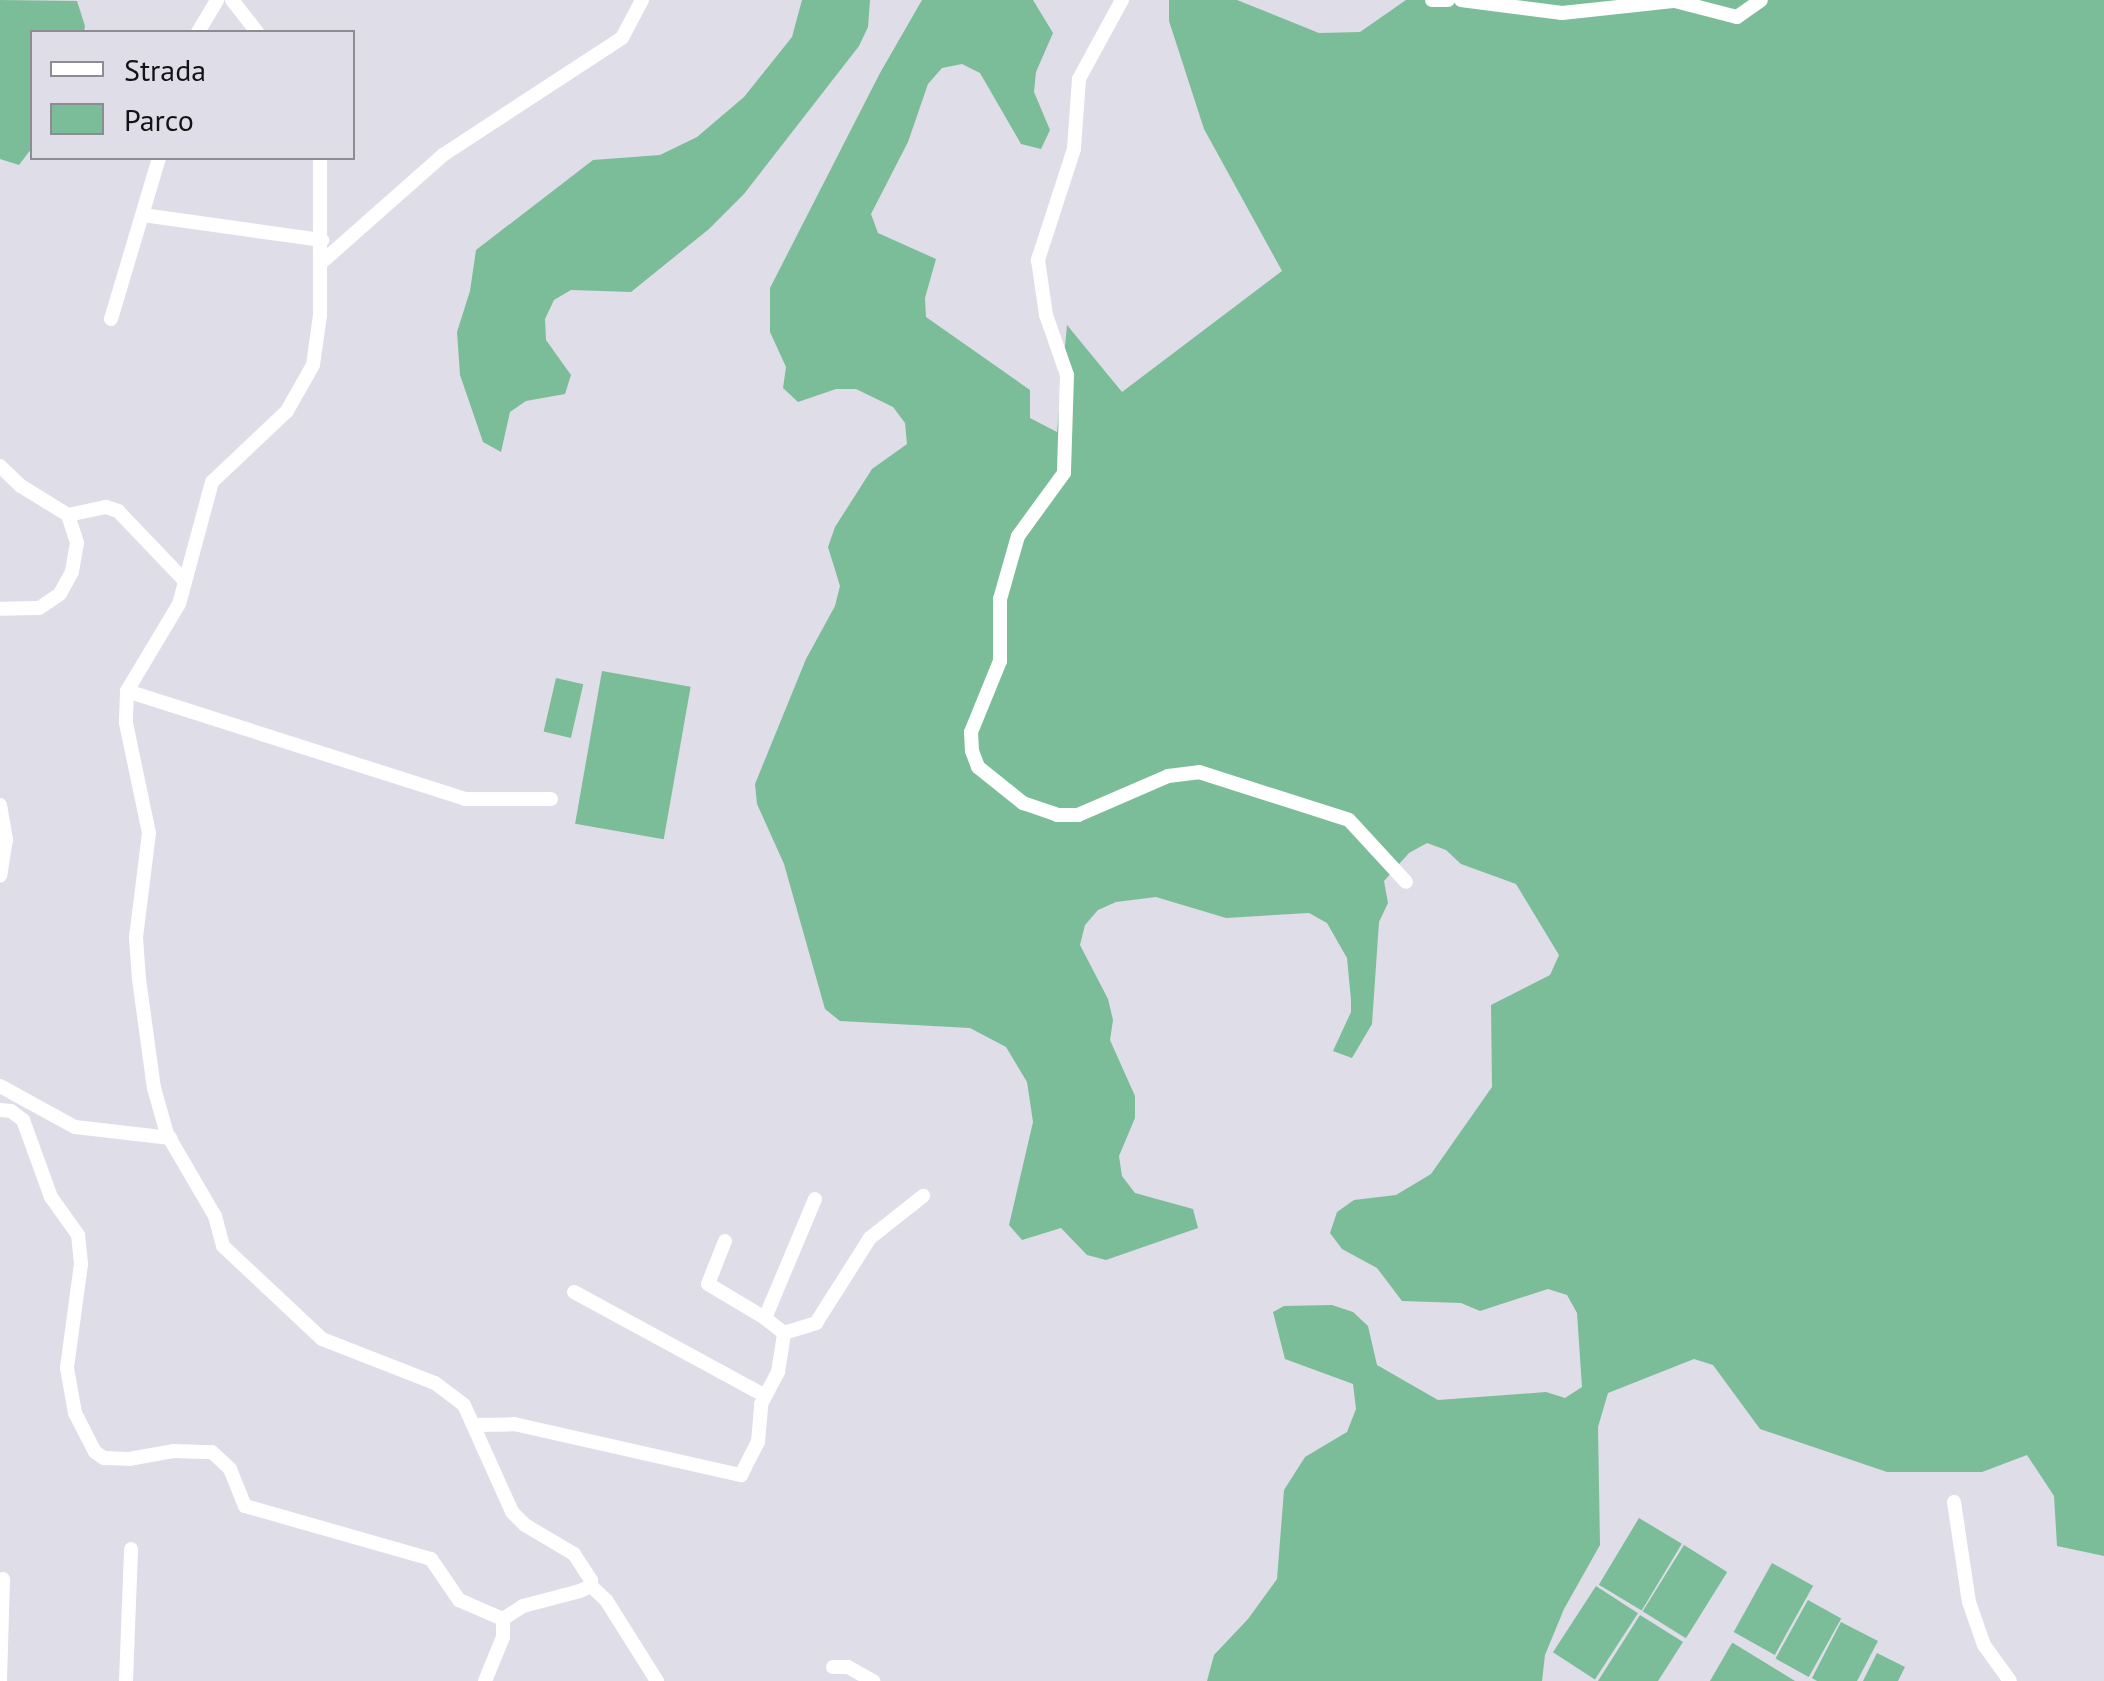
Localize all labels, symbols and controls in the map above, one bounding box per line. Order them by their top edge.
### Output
legend [30,30,355,160]
text: Strada [124,50,206,89]
text: Parco [124,100,194,139]

